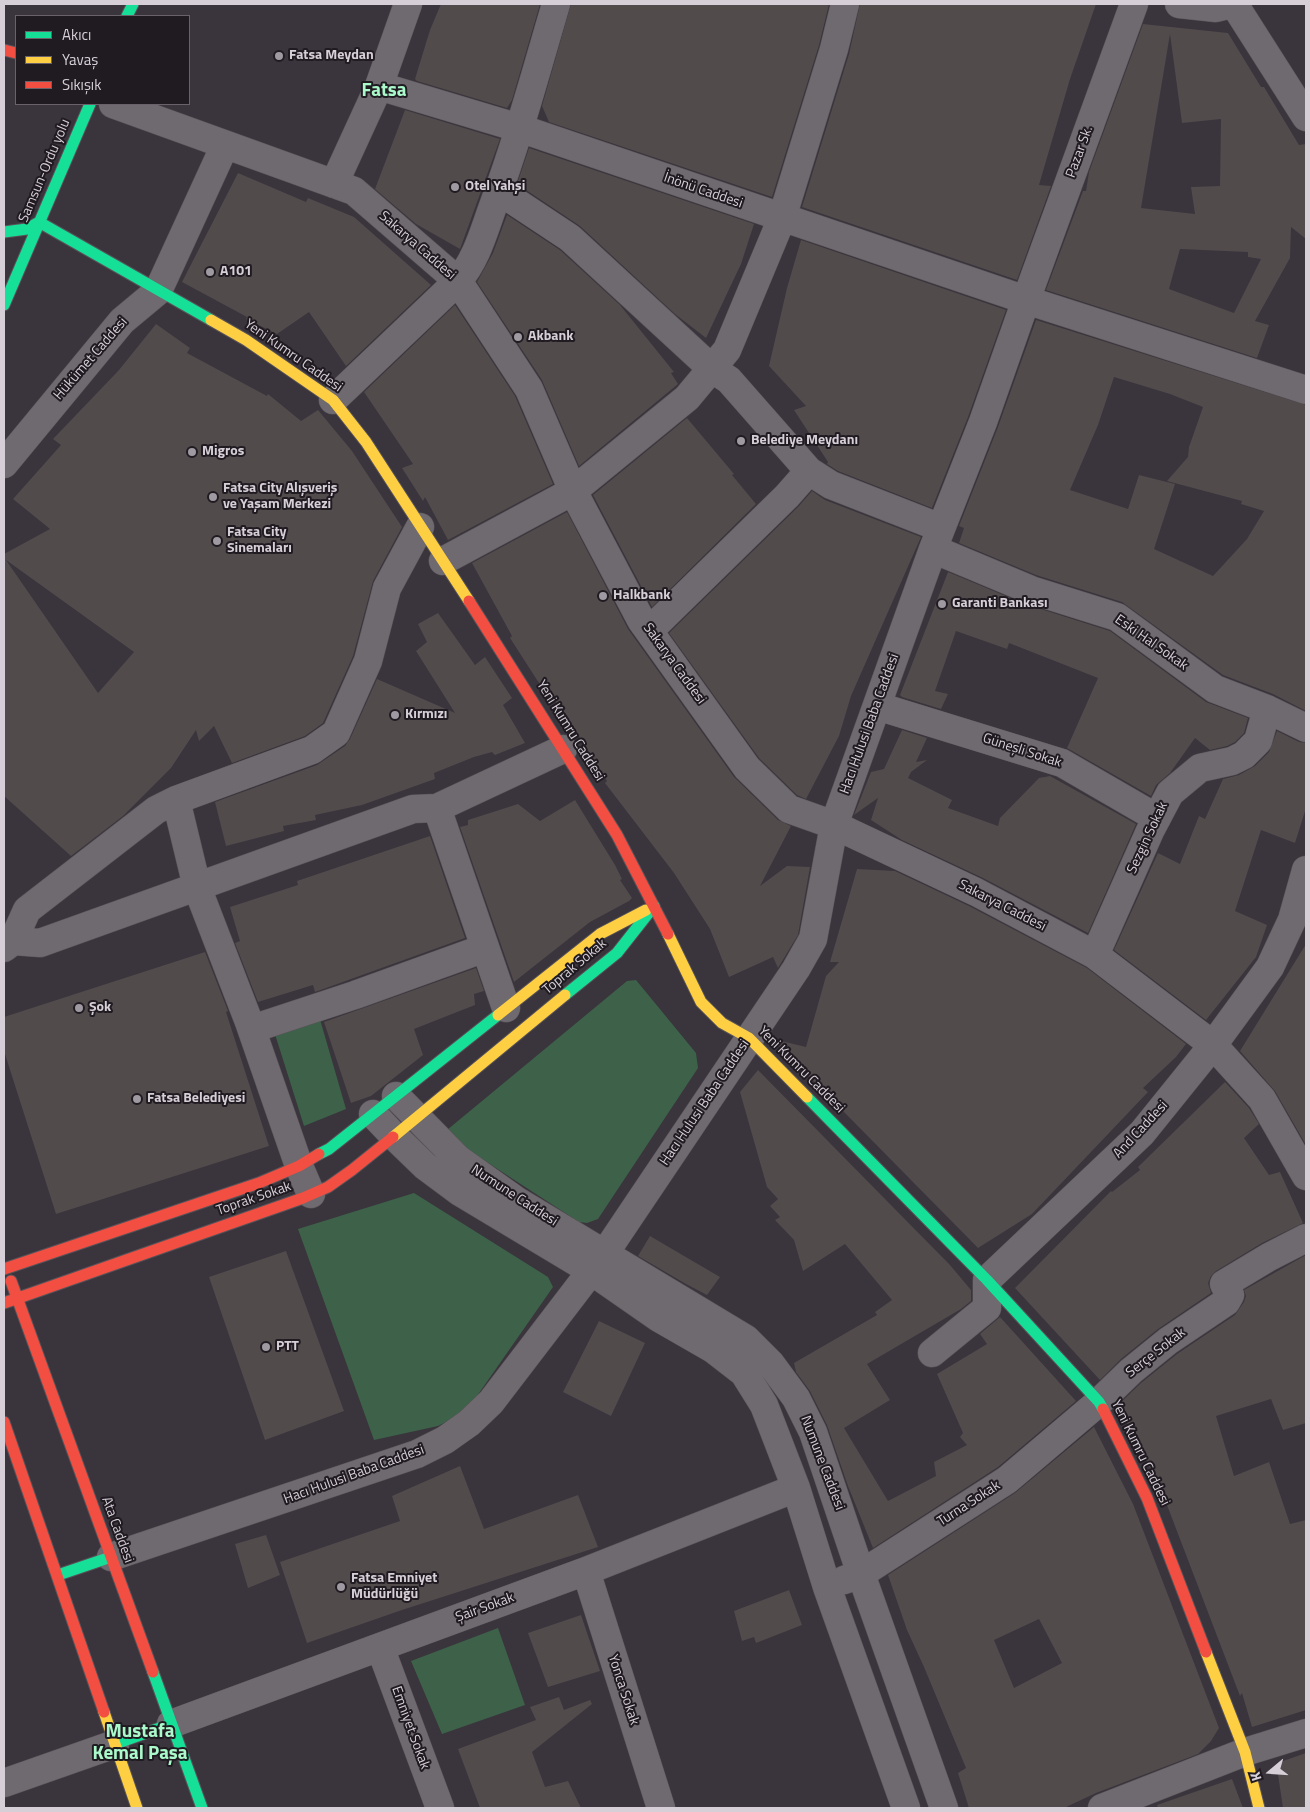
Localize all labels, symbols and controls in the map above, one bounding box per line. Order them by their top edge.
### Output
legend [15,15,190,105]
text: Akıcı [62,23,91,46]
text: Yavaş [62,48,98,71]
place label: Fatsa Meydan [289,48,374,64]
marker: Fatsa Meydan [273,50,285,62]
text: Sıkışık [62,73,101,96]
district label: Fatsa [361,80,407,102]
street label: Samsun-Ordu yolu [16,117,74,225]
street label: Pazar Sk. [1063,124,1097,180]
street label: İnönü Caddesi [661,170,745,212]
place label: Otel Yahşi [465,179,525,195]
marker: Otel Yahşi [449,181,461,193]
street label: Sakarya Caddesi [375,208,459,284]
place label: A101 [220,264,252,280]
marker: A101 [204,266,216,278]
street label: Hükümet Caddesi [51,314,131,404]
street label: Yeni Kumru Caddesi [241,316,345,396]
place label: Akbank [528,329,573,345]
marker: Akbank [512,331,524,343]
place label: Belediye Meydanı [751,433,858,449]
marker: Belediye Meydanı [735,435,747,447]
place label: Migros [202,444,244,460]
marker: Migros [186,446,198,458]
place label: Fatsa City Alışveriş ve Yaşam Merkezi [223,481,337,514]
marker: Fatsa City Alışveriş ve Yaşam Merkezi [207,491,219,503]
place label: Fatsa City Sinemaları [227,525,292,558]
marker: Fatsa City Sinemaları [211,535,223,547]
place label: Halkbank [613,588,670,604]
marker: Halkbank [597,590,609,602]
place label: Garanti Bankası [952,596,1048,612]
marker: Garanti Bankası [936,598,948,610]
street label: Eski Hal Sokak [1111,612,1191,674]
street label: Sakarya Caddesi [639,620,709,708]
street label: Hacı Hulusi Baba Caddesi [837,652,903,796]
street label: Yeni Kumru Caddesi [532,678,608,784]
place label: Kırmızı [405,707,447,723]
marker: Kırmızı [389,709,401,721]
street label: Güneşli Sokak [980,730,1064,772]
street label: Sezgin Sokak [1124,799,1172,877]
street label: Sakarya Caddesi [955,877,1049,935]
street label: Toprak Sokak [540,936,610,998]
place label: Şok [89,1000,111,1016]
marker: Şok [73,1002,85,1014]
street label: Yeni Kumru Caddesi [754,1023,848,1117]
street label: Hacı Hulusi Baba Caddesi [657,1037,753,1169]
place label: Fatsa Belediyesi [147,1091,245,1107]
marker: Fatsa Belediyesi [131,1093,143,1105]
street label: And Caddesi [1110,1098,1172,1162]
street label: Numune Caddesi [468,1162,560,1230]
street label: Toprak Sokak [214,1178,294,1220]
street label: Serçe Sokak [1123,1325,1189,1381]
place label: PTT [276,1339,299,1355]
marker: PTT [260,1341,272,1353]
street label: Yeni Kumru Caddesi [1107,1397,1173,1509]
street label: Numune Caddesi [796,1413,848,1513]
street label: Hacı Hulusi Baba Caddesi [282,1442,426,1508]
street label: Turna Sokak [934,1478,1004,1530]
street label: Ata Caddesi [97,1495,137,1565]
place label: Fatsa Emniyet Müdürlüğü [351,1571,437,1604]
marker: Fatsa Emniyet Müdürlüğü [335,1581,347,1593]
street label: Şair Sokak [453,1590,517,1626]
street label: Yonca Sokak [604,1653,642,1727]
street label: Emniyet Sokak [387,1684,433,1772]
district label: Mustafa Kemal Paşa [92,1721,188,1765]
north arrow [1245,1747,1295,1797]
text: K [1244,1770,1267,1784]

